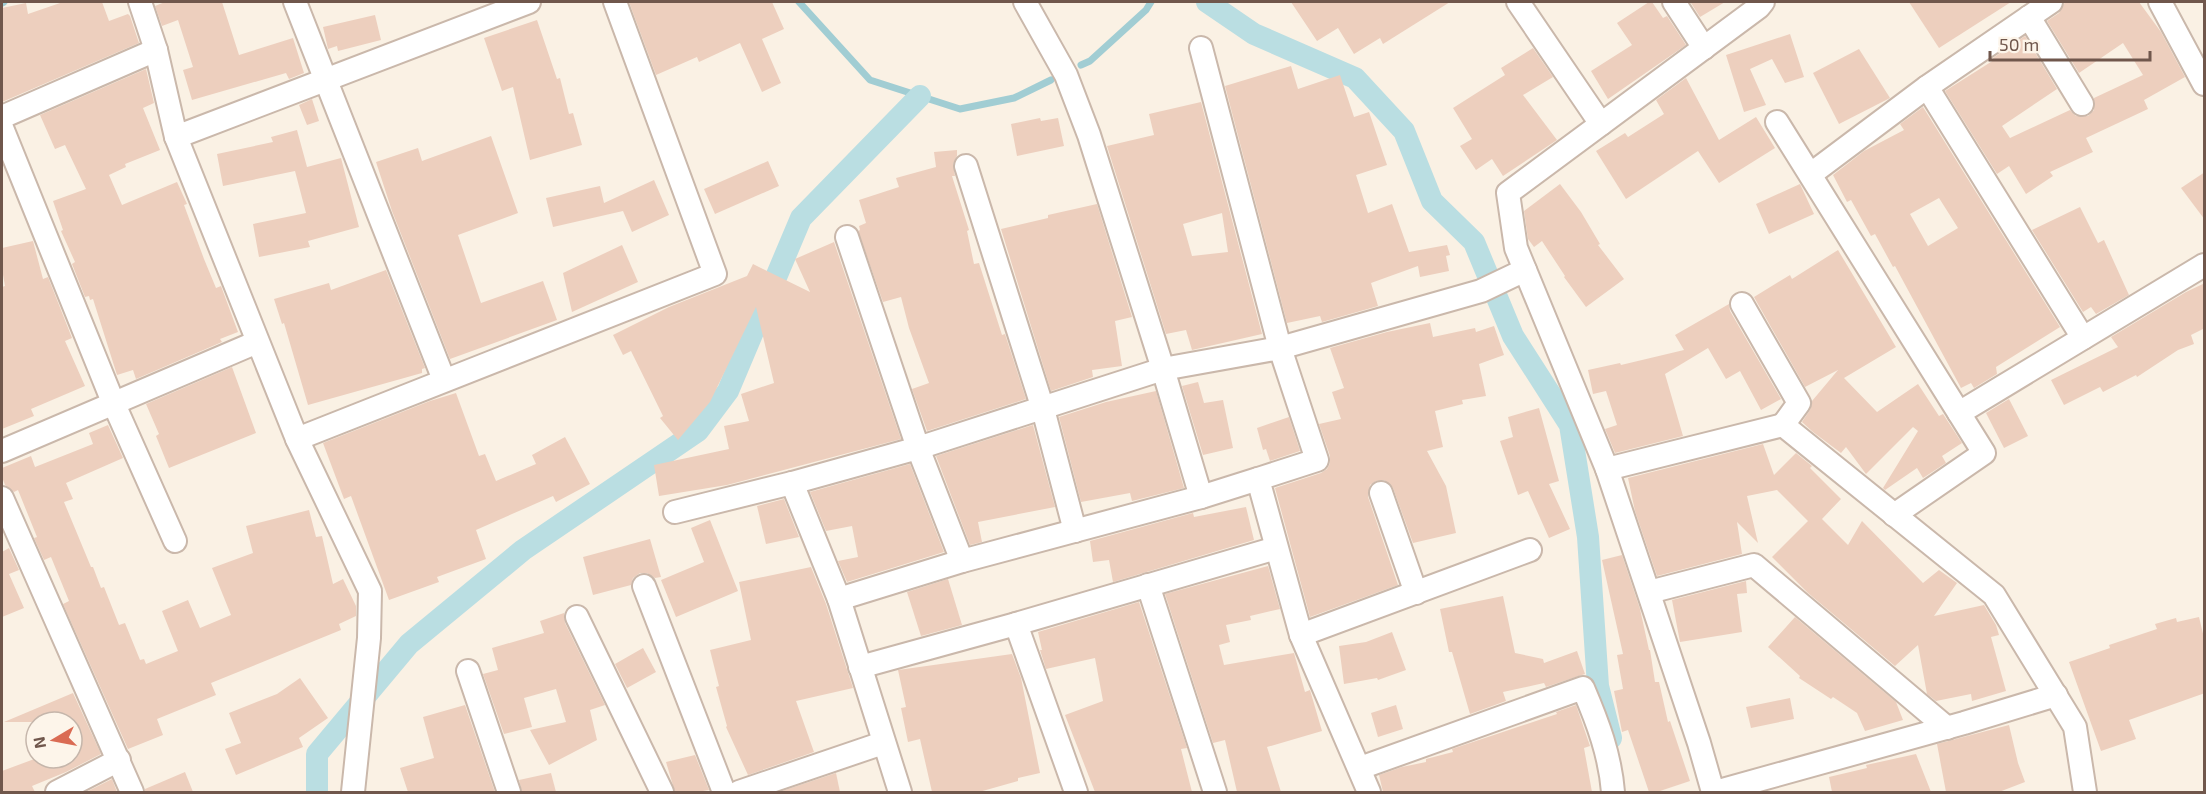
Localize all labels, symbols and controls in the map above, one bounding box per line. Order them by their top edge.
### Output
scale bar [1990,24,2150,62]
text: 50 m [1999,33,2039,55]
north arrow [24,710,84,770]
text: N [28,735,49,750]

